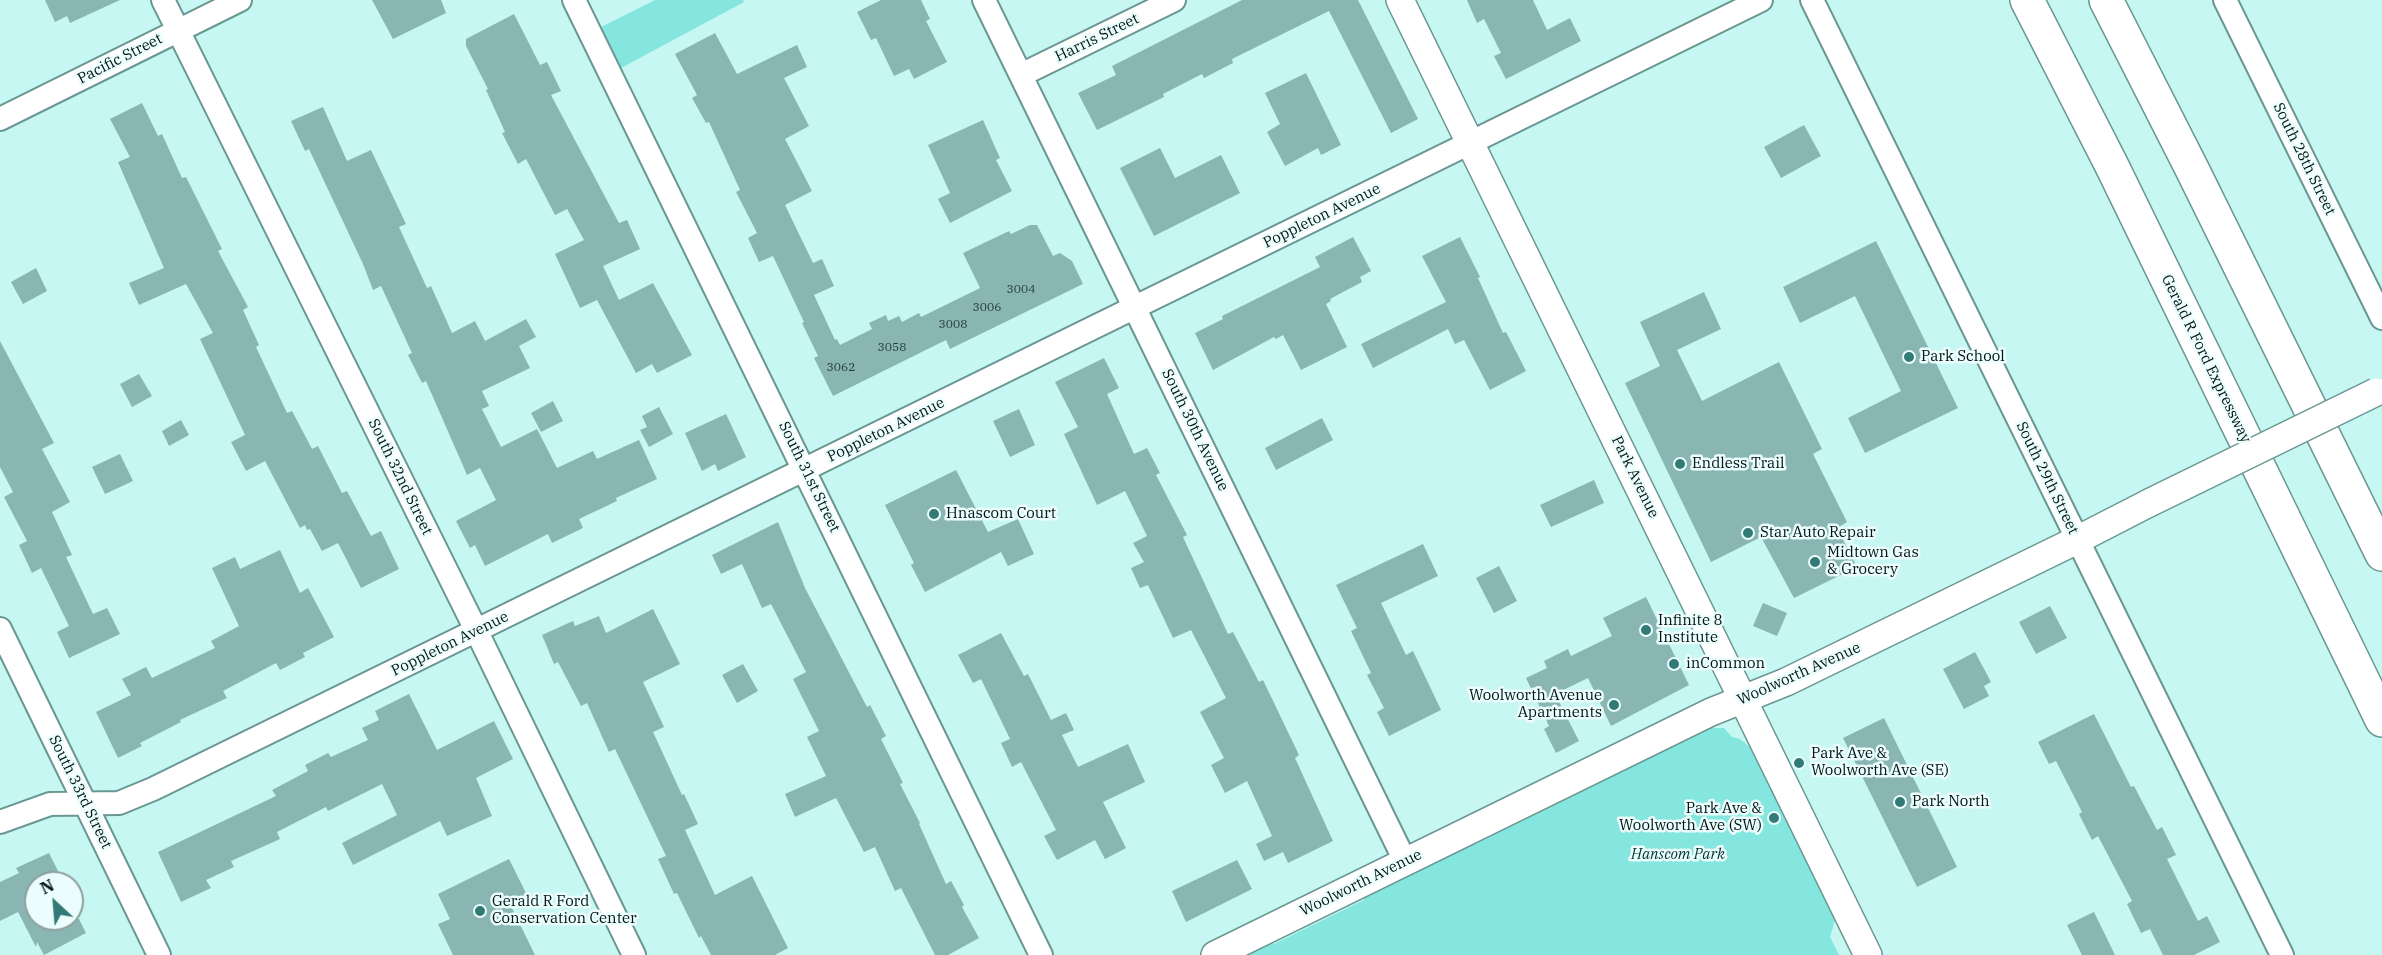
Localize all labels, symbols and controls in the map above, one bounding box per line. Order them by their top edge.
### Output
street label: Harris Street [1052,10,1142,66]
street label: Pacific Street [75,30,165,88]
street label: South 28th Street [2269,100,2339,218]
street label: Poppleton Avenue [1261,180,1383,252]
street label: Gerald R Ford Expressway [2157,272,2255,446]
house number: 3004 [1007,283,1035,297]
house number: 3006 [973,301,1001,315]
house number: 3008 [939,318,967,332]
house number: 3058 [878,341,906,355]
place label: Park School [1921,348,2005,366]
marker: Park School [1902,350,1916,364]
house number: 3062 [827,361,855,375]
street label: South 30th Avenue [1158,366,1232,494]
street label: Poppleton Avenue [825,394,947,466]
street label: South 32nd Street [364,416,436,538]
street label: South 31st Street [774,419,844,535]
street label: South 29th Street [2012,419,2082,537]
street label: Park Avenue [1607,433,1663,521]
place label: Endless Trail [1692,455,1785,473]
marker: Endless Trail [1673,457,1687,471]
place label: Hnascom Court [946,505,1056,523]
marker: Hnascom Court [927,507,941,521]
place label: Star Auto Repair [1760,524,1876,542]
marker: Star Auto Repair [1741,526,1755,540]
place label: Midtown Gas & Grocery [1827,544,1919,579]
marker: Midtown Gas & Grocery [1808,555,1822,569]
street label: Poppleton Avenue [389,608,511,680]
place label: Infinite 8 Institute [1658,612,1722,647]
marker: Infinite 8 Institute [1639,623,1653,637]
street label: Woolworth Avenue [1735,639,1863,709]
place label: inCommon [1686,655,1765,673]
marker: inCommon [1667,657,1681,671]
place label: Woolworth Avenue Apartments [1469,687,1602,722]
marker: Woolworth Avenue Apartments [1607,698,1621,712]
street label: South 33rd Street [45,732,115,852]
place label: Park Ave & Woolworth Ave (SE) [1811,745,1949,780]
marker: Park Ave & Woolworth Ave (SE) [1792,756,1806,770]
place label: Park North [1912,793,1990,811]
marker: Park North [1893,795,1907,809]
place label: Park Ave & Woolworth Ave (SW) [1619,800,1762,835]
marker: Park Ave & Woolworth Ave (SW) [1767,811,1781,825]
street label: Woolworth Avenue [1297,846,1425,920]
park label: Hanscom Park [1631,846,1725,864]
north arrow [24,871,84,931]
text: N [37,875,57,898]
place label: Gerald R Ford Conservation Center [492,893,637,928]
marker: Gerald R Ford Conservation Center [473,904,487,918]

